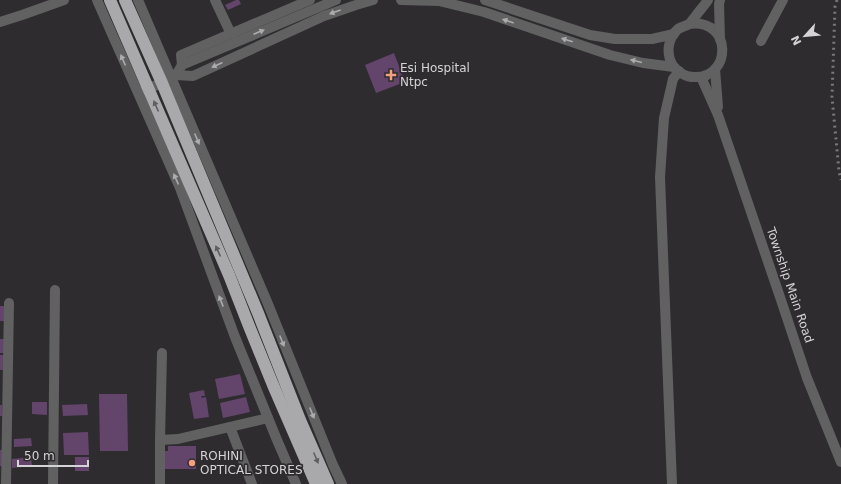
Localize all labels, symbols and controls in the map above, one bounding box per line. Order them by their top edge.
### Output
one-way arrow [329,9,341,15]
north arrow [785,16,825,56]
one-way arrow [502,17,514,23]
one-way arrow [253,29,265,35]
text: N [789,33,804,47]
one-way arrow [560,37,572,43]
one-way arrow [120,54,126,66]
one-way arrow [630,58,642,64]
place label: Esi Hospital Ntpc [400,61,470,89]
one-way arrow [211,62,223,68]
marker: Esi Hospital Ntpc [385,69,397,81]
one-way arrow [153,100,159,111]
one-way arrow [195,133,201,145]
one-way arrow [173,174,179,185]
street label: Township Main Road [763,224,816,345]
one-way arrow [215,244,221,256]
one-way arrow [218,295,224,307]
one-way arrow [280,335,286,347]
one-way arrow [309,408,315,420]
scale bar [18,442,88,468]
text: 50 m [24,449,55,463]
place label: ROHINI OPTICAL STORES [200,449,303,477]
one-way arrow [313,452,319,463]
marker: ROHINI OPTICAL STORES [187,458,197,468]

